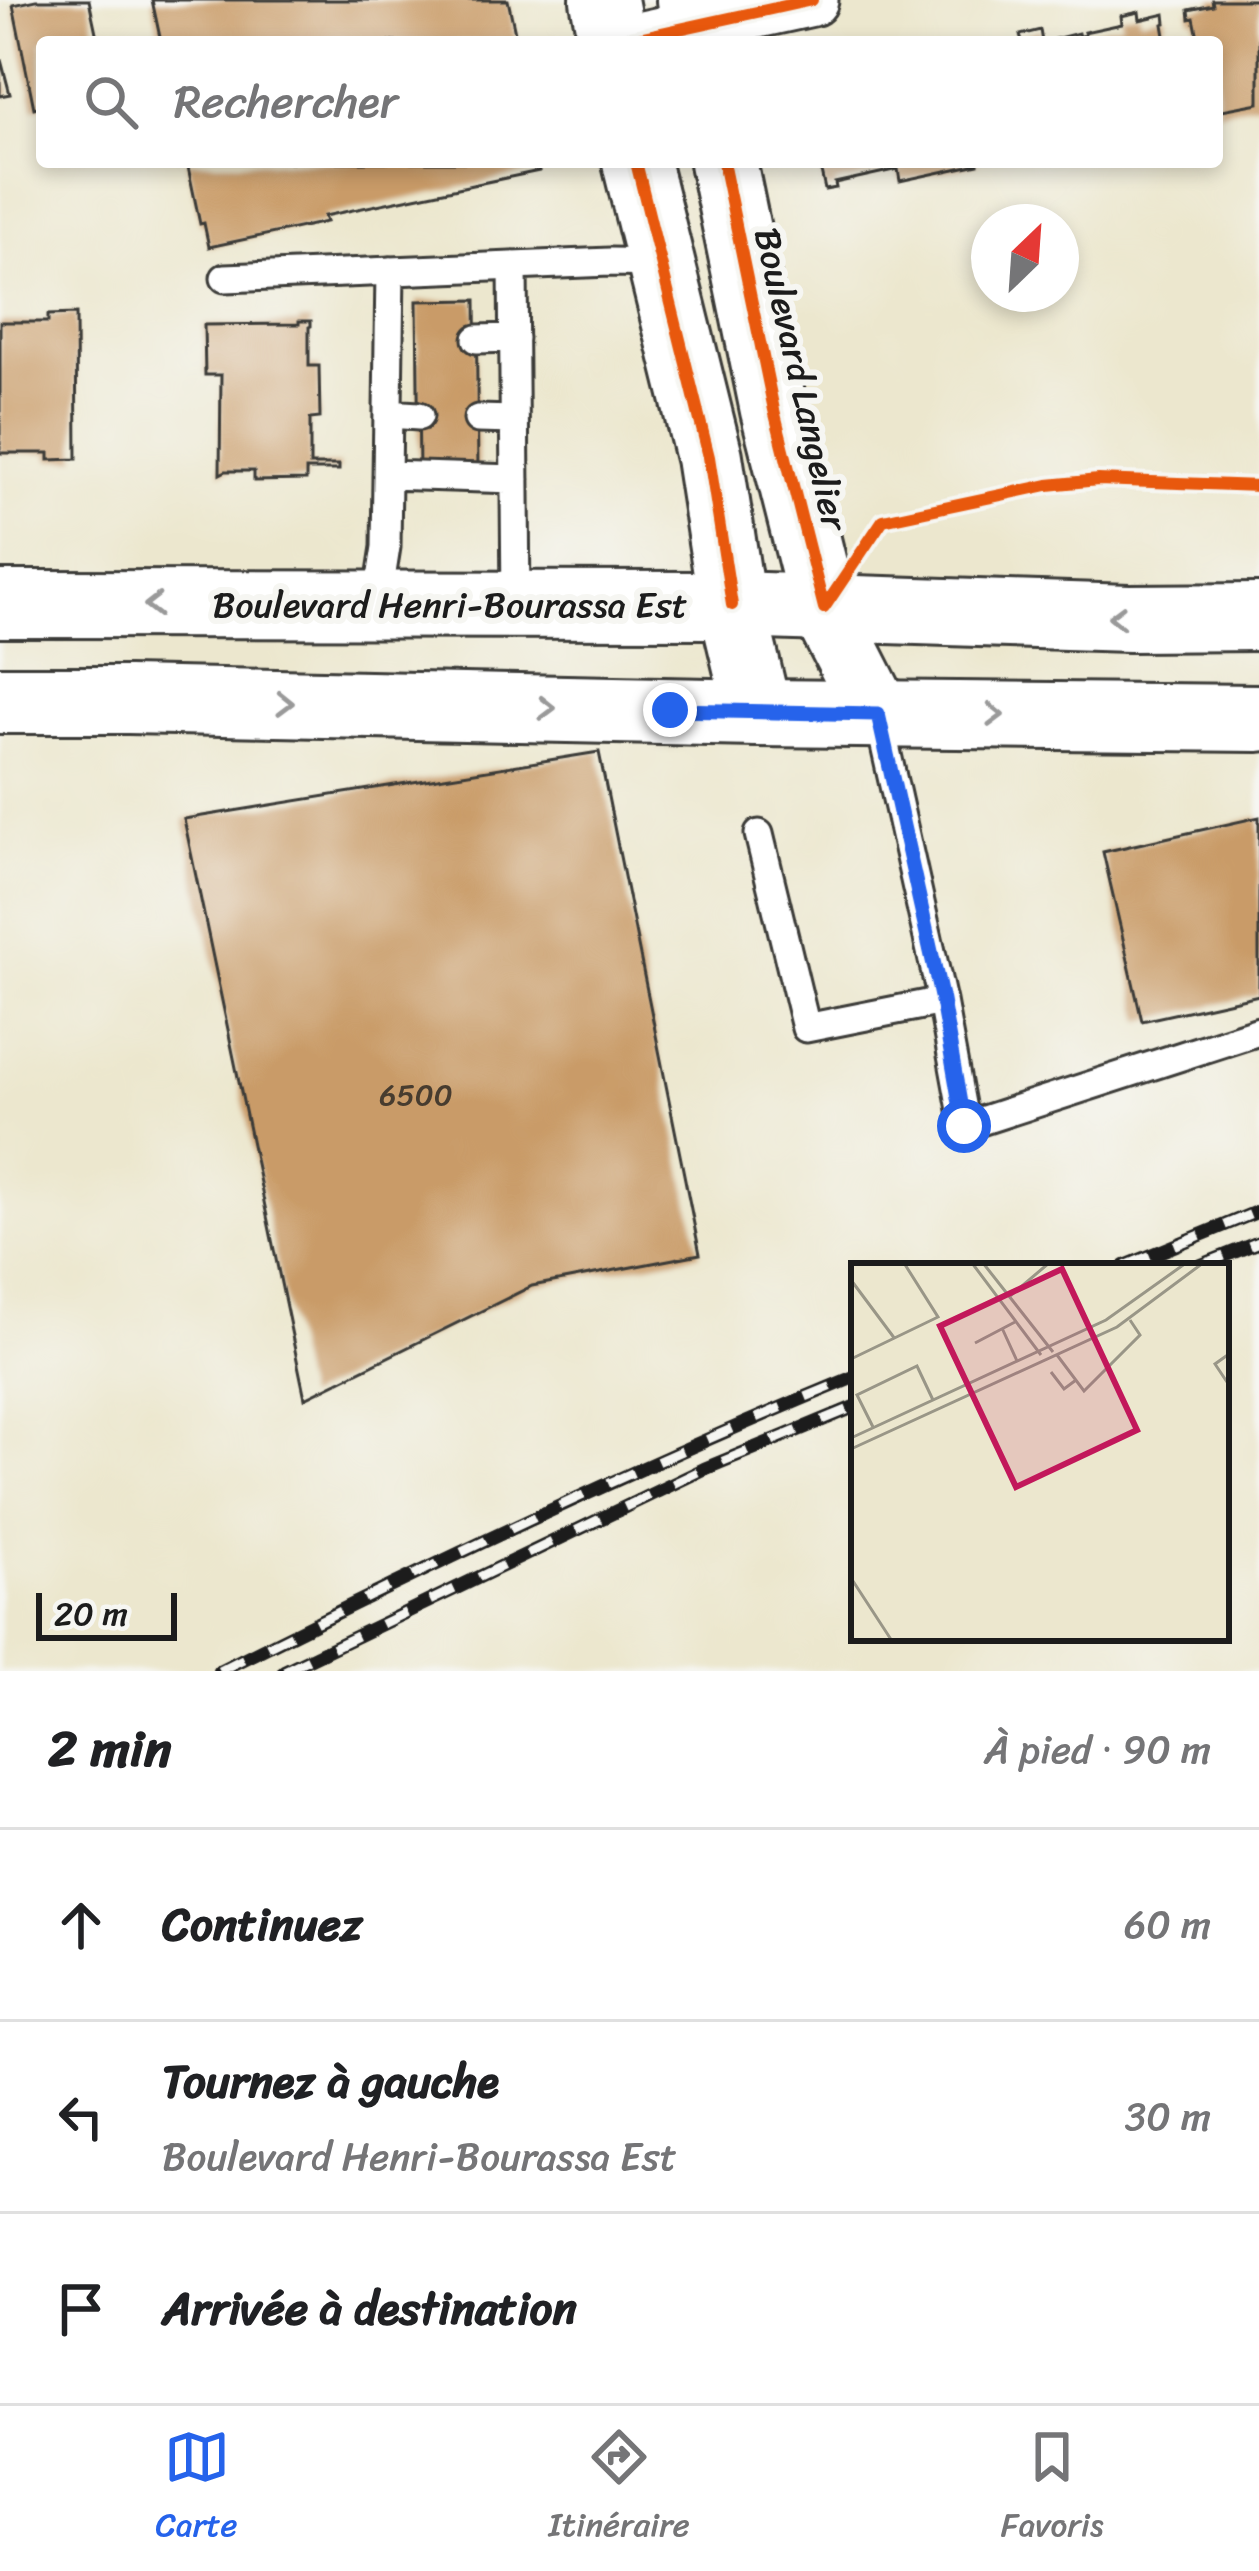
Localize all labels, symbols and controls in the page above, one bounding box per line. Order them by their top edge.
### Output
search box [36,36,1223,168]
text: Rechercher [174,62,398,142]
icon: search [78,69,144,135]
north arrow [971,204,1079,312]
street label: Boulevard Langelier [735,221,867,539]
street label: Boulevard Henri-Bourassa Est [212,573,688,637]
one-way arrow [143,592,161,618]
one-way arrow [1107,605,1126,631]
route end [643,683,697,737]
one-way arrow [276,690,295,716]
one-way arrow [539,695,557,721]
one-way arrow [987,702,1005,728]
house number: 6500 [379,1068,453,1122]
route start [937,1099,991,1153]
inset map [851,1263,1229,1641]
text: 20 m [54,1585,128,1643]
scale bar [36,1587,177,1640]
text: 2 min [48,1704,171,1794]
text: À pied · 90 m [984,1715,1211,1784]
text: Continuez [162,1885,362,1965]
text: 60 m [1124,1890,1211,1959]
icon: ahead [48,1892,114,1958]
text: Tournez à gauche [162,2042,499,2122]
text: 30 m [1125,2082,1211,2151]
icon: left [48,2084,114,2150]
text: Boulevard Henri-Bourassa Est [162,2122,677,2191]
text: Arrivée à destination [162,2269,577,2349]
icon: arrive [48,2276,114,2342]
tab: Carte [156,2424,238,2554]
tab: Itinéraire [549,2424,690,2554]
tab: Favoris [1001,2424,1103,2554]

